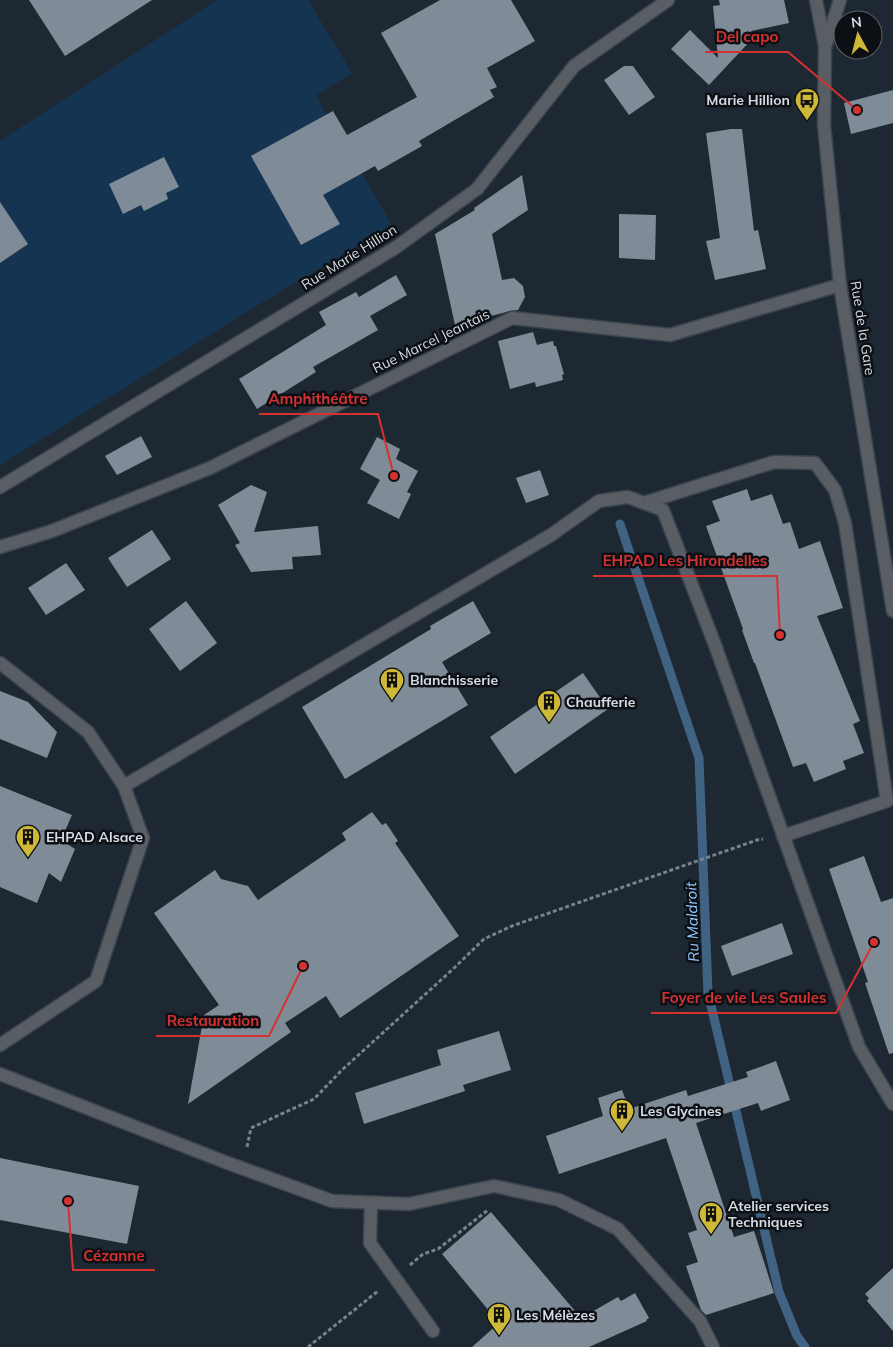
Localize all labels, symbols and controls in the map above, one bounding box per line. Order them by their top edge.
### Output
north arrow [833,10,883,60]
text: N [850,13,863,32]
callout: Del capo [705,22,788,52]
text: Del capo [716,27,778,46]
bus stop icon: Marie Hillion [794,87,820,121]
place label: Marie Hillion [706,91,790,109]
street label: Rue Marie Hillion [298,220,400,294]
street label: Rue de la Gare [847,280,879,376]
street label: Rue Marcel Jeantais [369,305,493,377]
callout: Amphithéâtre [259,384,378,414]
text: Amphithéâtre [269,389,367,408]
callout: EHPAD Les Hirondelles [593,546,777,576]
text: EHPAD Les Hirondelles [603,551,767,570]
building icon: Blanchisserie [379,667,405,701]
place label: Blanchisserie [410,671,498,689]
building icon: Chaufferie [536,689,562,723]
place label: Chaufferie [566,693,636,711]
building icon: EHPAD Alsace [15,824,41,858]
place label: EHPAD Alsace [46,828,143,846]
water label: Ru Maldroit [681,881,703,962]
callout: Foyer de vie Les Saules [651,983,836,1013]
text: Foyer de vie Les Saules [661,988,827,1007]
callout: Restauration [156,1006,269,1036]
text: Restauration [167,1011,259,1030]
building icon: Les Glycines [609,1098,635,1132]
place label: Les Glycines [640,1102,722,1120]
place label: Atelier services Techniques [728,1197,829,1231]
building icon: Atelier services Techniques [698,1201,724,1235]
callout: Cézanne [73,1240,155,1270]
text: Cézanne [83,1246,145,1265]
building icon: Les Mélèzes [486,1302,512,1336]
place label: Les Mélèzes [516,1306,595,1324]

